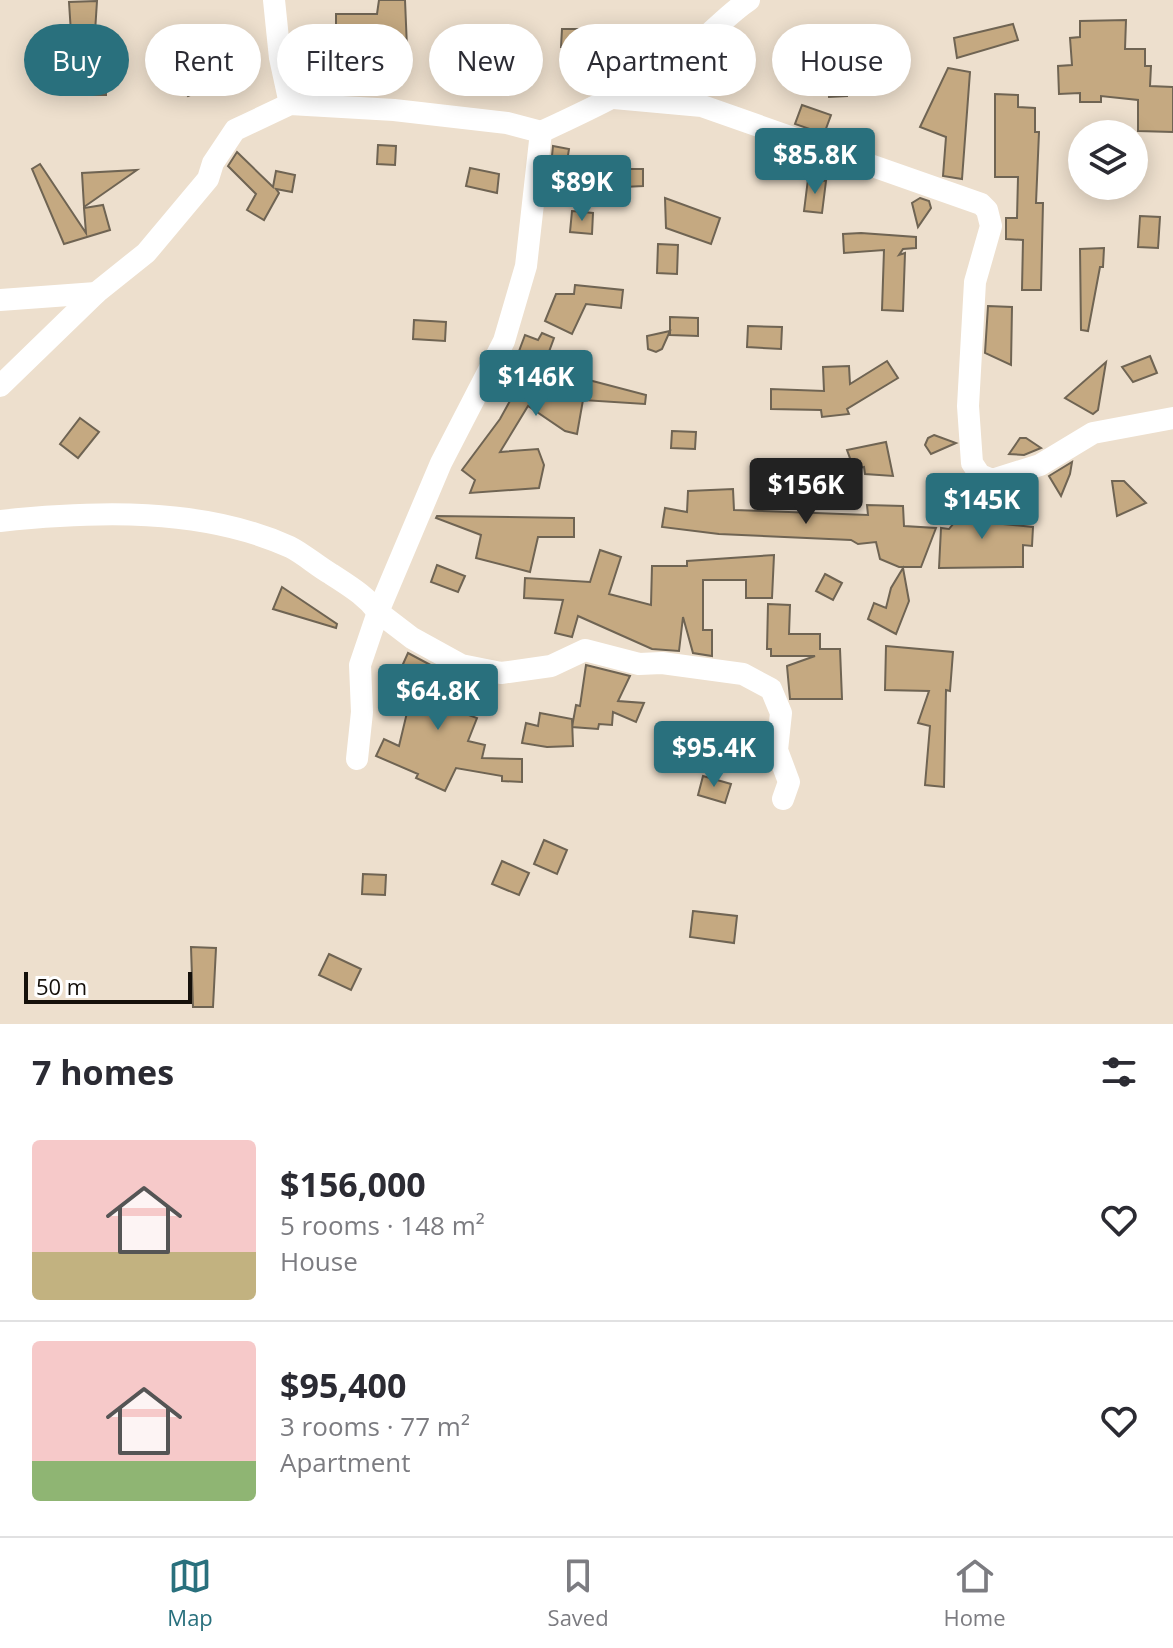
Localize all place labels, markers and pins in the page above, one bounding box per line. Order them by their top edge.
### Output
pin: $85.8K [750,128,880,196]
pin: $89K [535,155,629,223]
pin: $146K [480,350,592,418]
pin: $156K [750,458,862,526]
pin: $145K [926,473,1038,541]
pin: $64.8K [373,664,503,732]
pin: $95.4K [649,721,779,789]

